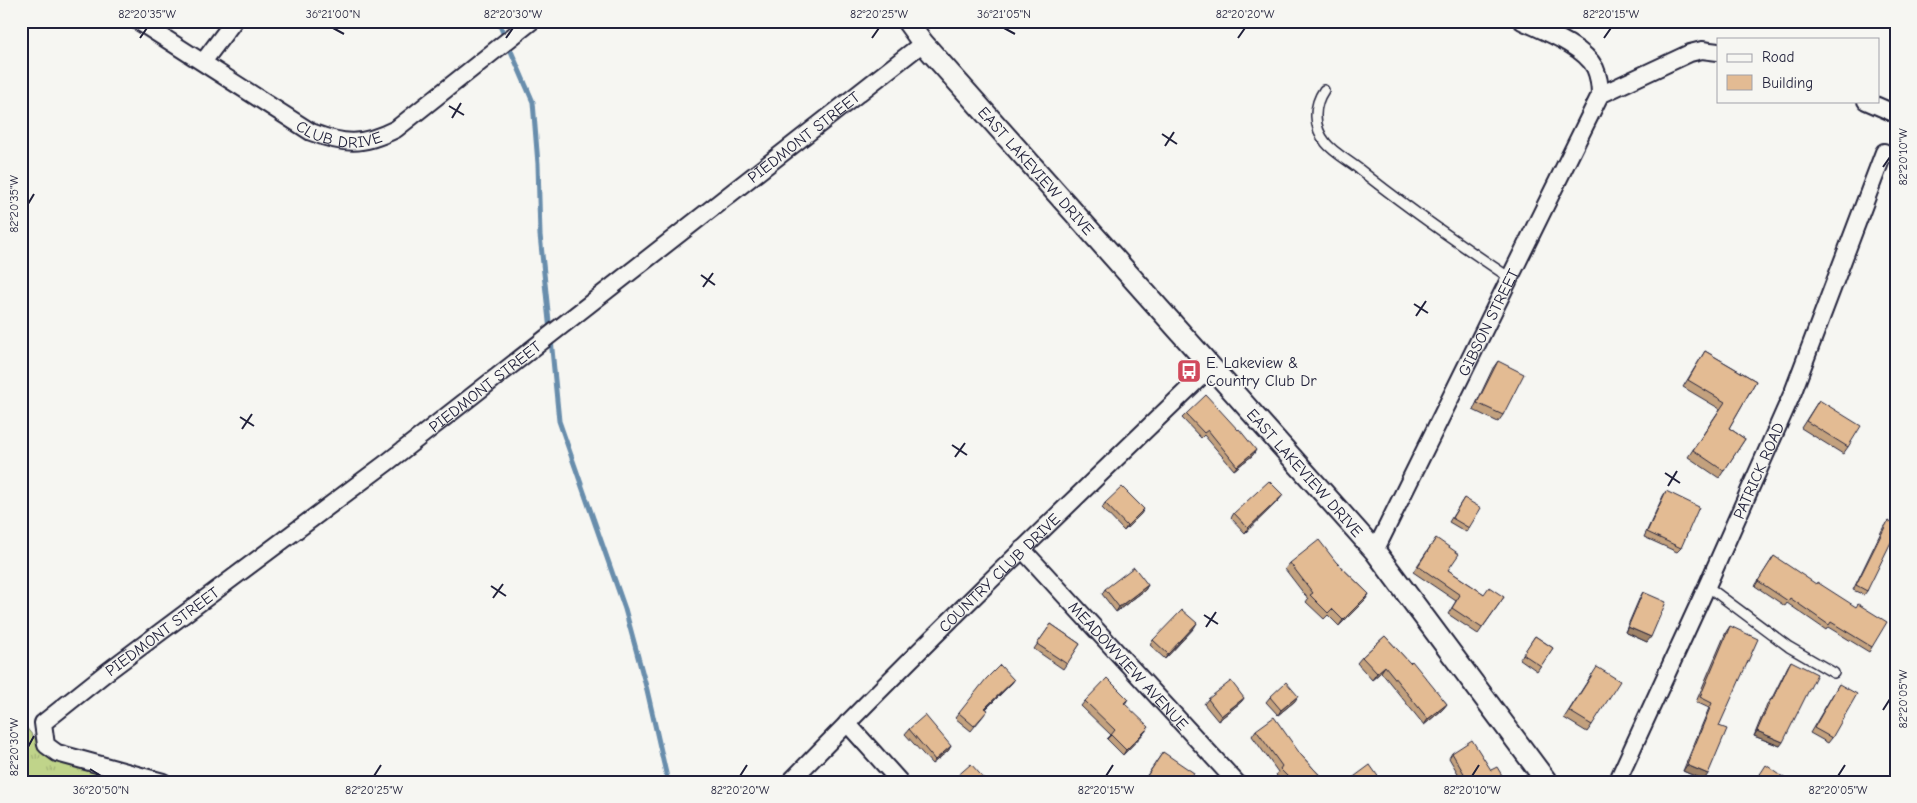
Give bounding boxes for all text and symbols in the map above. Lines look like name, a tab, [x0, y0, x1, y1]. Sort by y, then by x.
text: 82°20'35"W	[118, 7, 176, 21]
text: 36°21'00"N	[306, 7, 360, 21]
text: 82°20'30"W	[484, 7, 543, 21]
text: 82°20'25"W	[850, 7, 909, 21]
text: 36°21'05"N	[977, 7, 1031, 21]
text: 82°20'20"W	[1216, 7, 1275, 21]
text: 82°20'15"W	[1583, 7, 1640, 21]
legend	[1717, 38, 1880, 102]
text: Road	[1762, 48, 1794, 66]
text: Building	[1762, 74, 1813, 92]
street label: PIEDMONT STREET	[744, 88, 864, 187]
street label: EAST LAKEVIEW DRIVE	[974, 104, 1098, 239]
street label: CLUB DRIVE	[293, 117, 385, 152]
text: 82°20'10"W	[1896, 128, 1910, 186]
text: 82°20'35"W	[7, 175, 21, 233]
street label: GIBSON STREET	[1455, 266, 1523, 379]
street label: PIEDMONT STREET	[426, 337, 545, 436]
place label: E. Lakeview & Country Club Dr	[1206, 354, 1317, 390]
bus stop icon: E. Lakeview & Country Club Dr	[1176, 358, 1202, 384]
street label: EAST LAKEVIEW DRIVE	[1243, 405, 1366, 541]
street label: PATRICK ROAD	[1730, 420, 1788, 522]
street label: COUNTRY CLUB DRIVE	[935, 510, 1064, 636]
street label: PIEDMONT STREET	[102, 583, 223, 680]
street label: MEADOWVIEW AVENUE	[1065, 598, 1192, 734]
text: 82°20'05"W	[1896, 669, 1910, 728]
text: 82°20'30"W	[7, 717, 21, 776]
text: 36°20'50"N	[73, 783, 129, 797]
text: 82°20'25"W	[345, 783, 404, 797]
text: 82°20'20"W	[711, 783, 770, 797]
text: 82°20'15"W	[1078, 783, 1135, 797]
text: 82°20'10"W	[1443, 783, 1501, 797]
text: 82°20'05"W	[1809, 783, 1868, 797]

